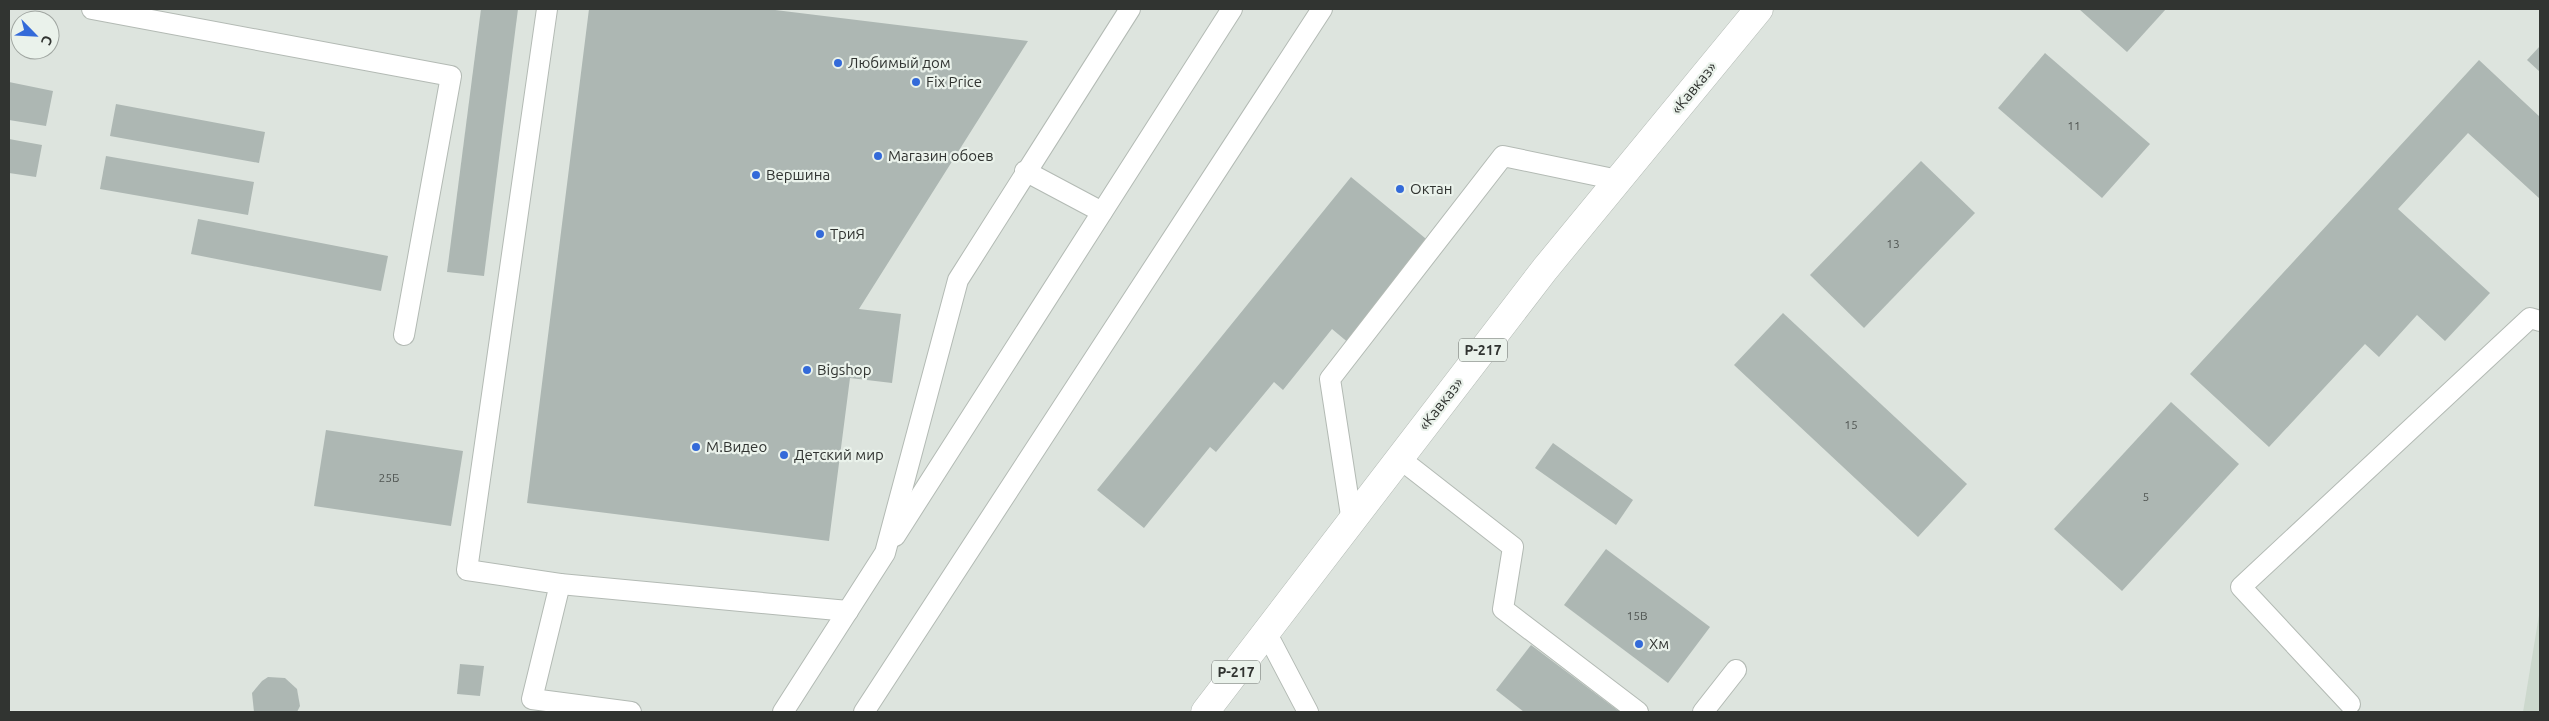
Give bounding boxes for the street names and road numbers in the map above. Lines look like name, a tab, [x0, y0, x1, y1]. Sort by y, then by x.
street label: «Кавказ»	[1668, 58, 1720, 117]
road number: Р-217	[1459, 338, 1507, 362]
street label: «Кавказ»	[1415, 374, 1466, 433]
road number: Р-217	[1212, 660, 1260, 684]

